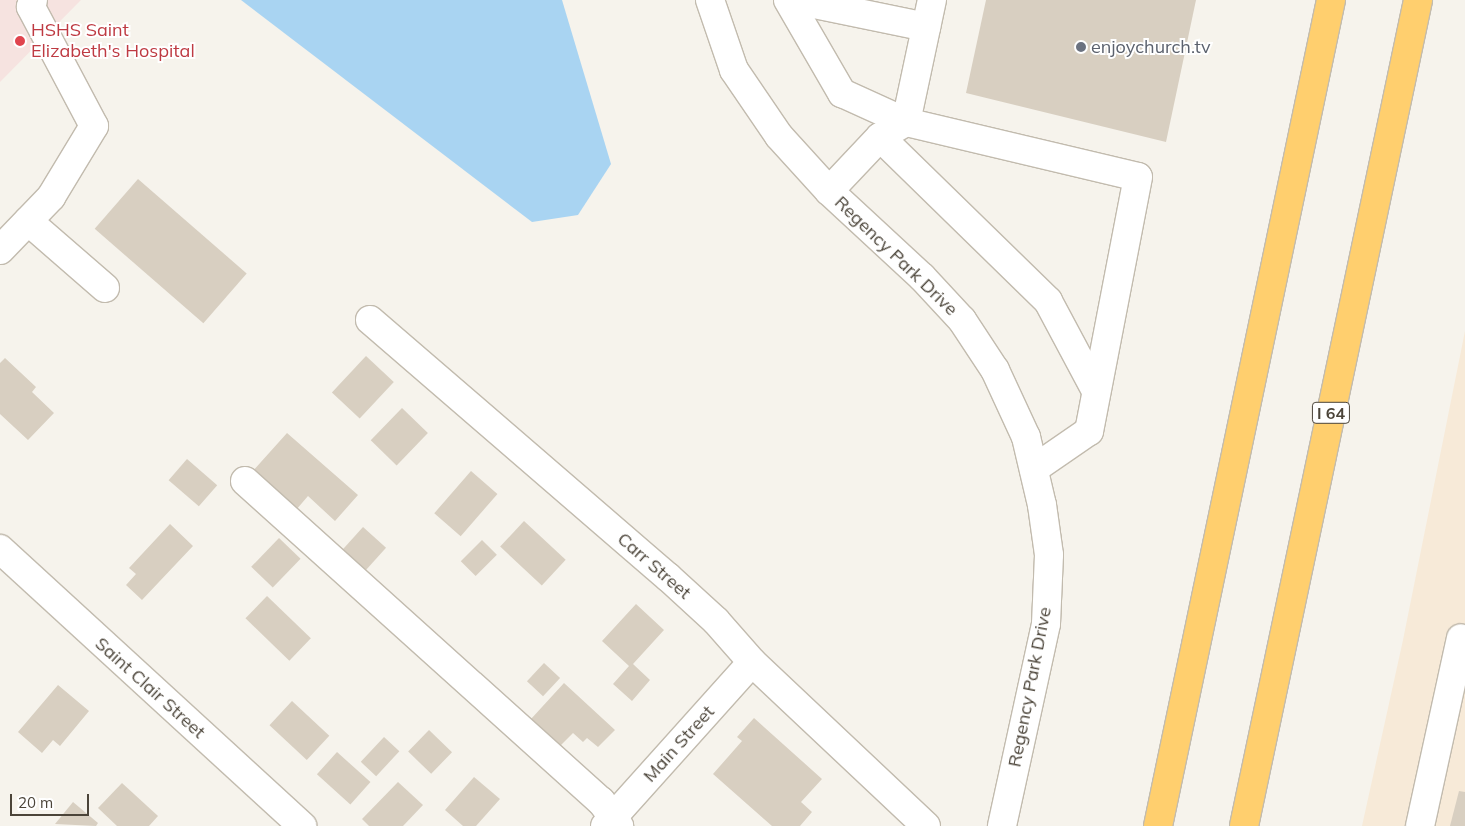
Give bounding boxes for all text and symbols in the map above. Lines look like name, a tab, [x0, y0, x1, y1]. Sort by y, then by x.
place label: HSHS Saint Elizabeth's Hospital	[31, 20, 195, 62]
marker: HSHS Saint Elizabeth's Hospital	[13, 34, 27, 48]
place label: enjoychurch.tv	[1091, 36, 1210, 58]
marker: enjoychurch.tv	[1075, 41, 1087, 53]
street label: Regency Park Drive	[830, 192, 962, 320]
road number: I 64	[1311, 399, 1351, 426]
street label: Carr Street	[613, 528, 695, 604]
street label: Regency Park Drive	[1004, 605, 1056, 769]
street label: Saint Clair Street	[91, 633, 209, 743]
street label: Main Street	[639, 701, 719, 787]
scale bar	[12, 784, 91, 816]
text: 20 m	[18, 793, 53, 812]

